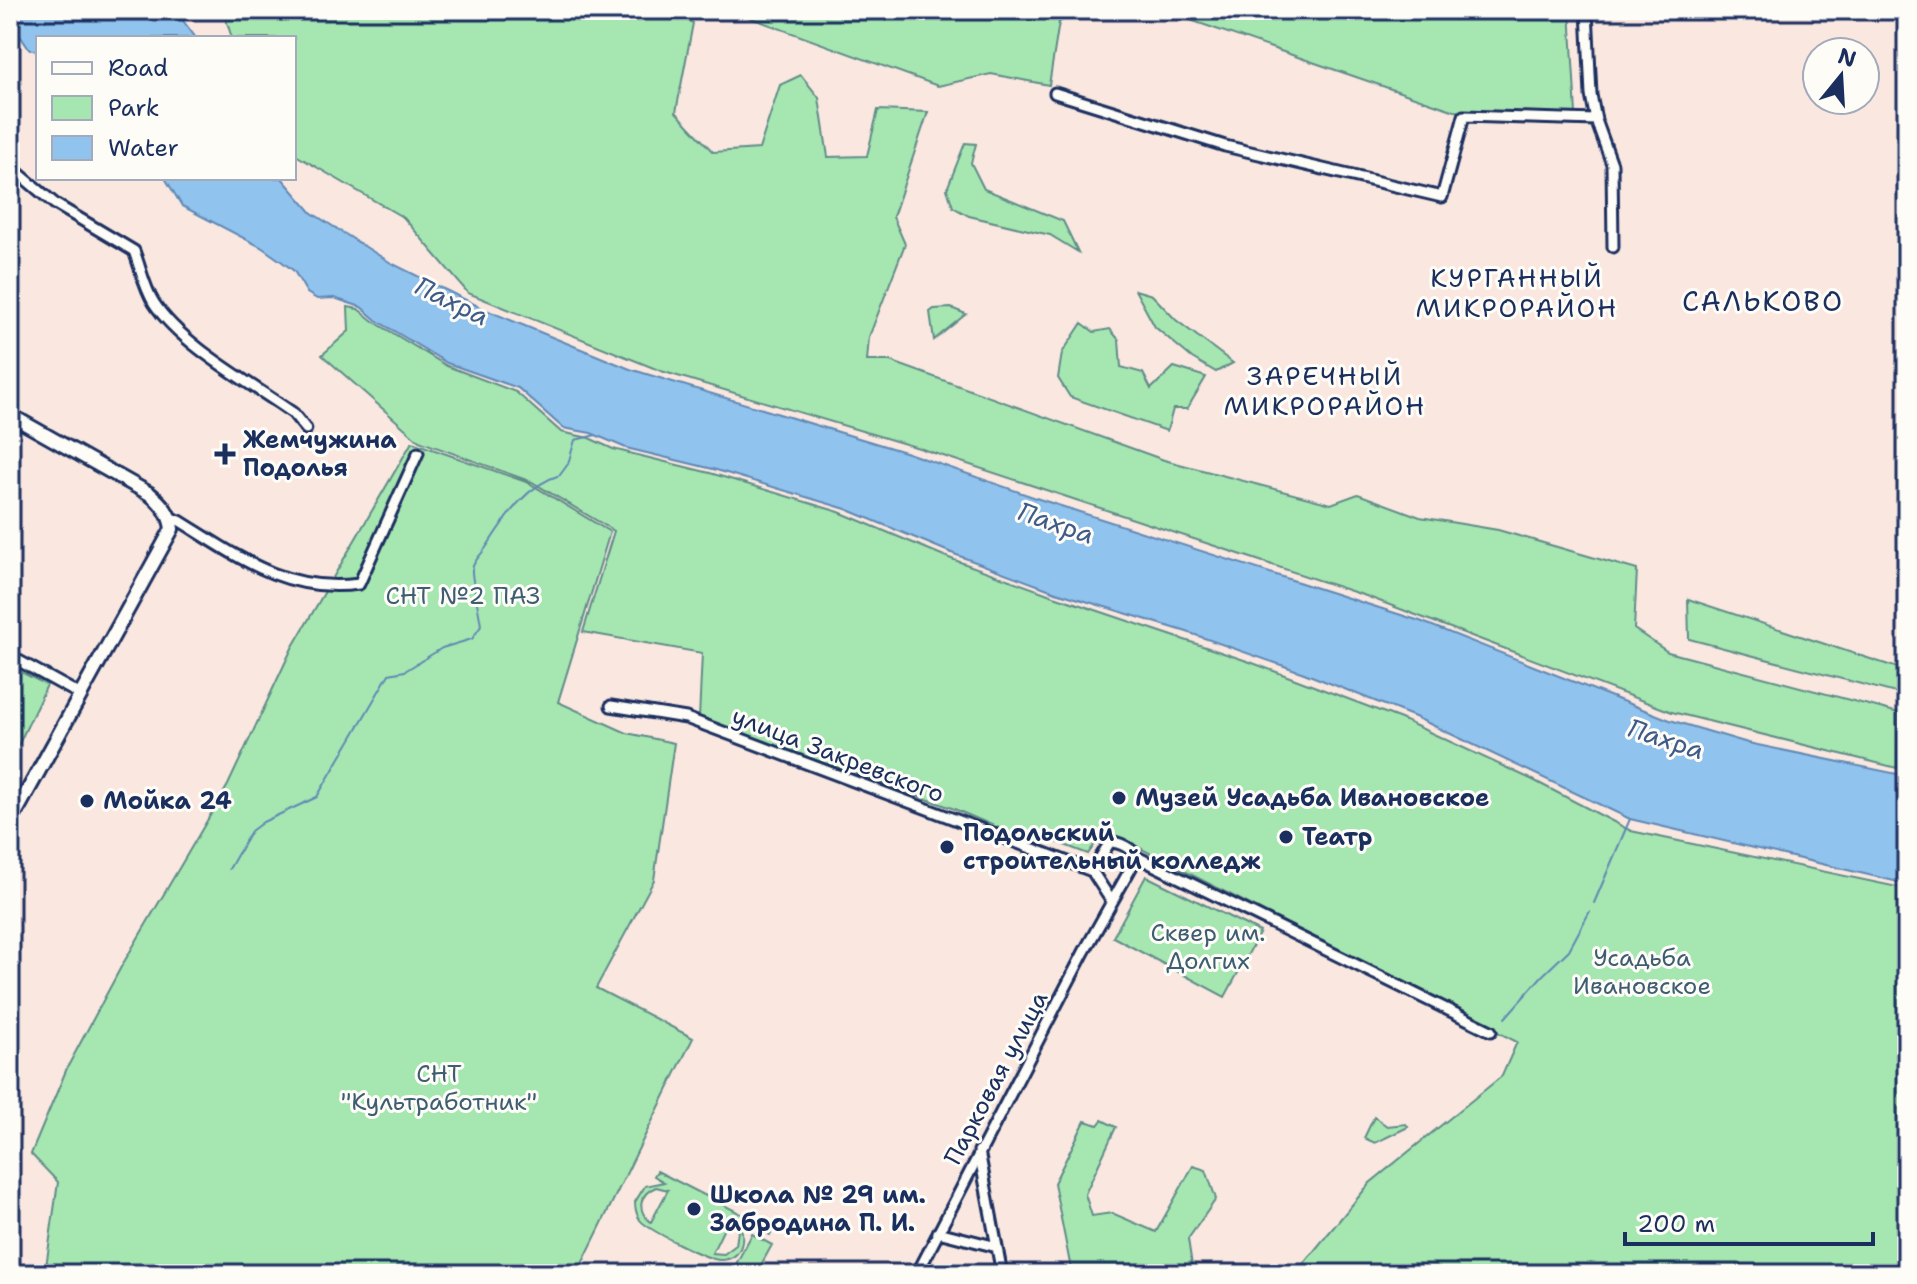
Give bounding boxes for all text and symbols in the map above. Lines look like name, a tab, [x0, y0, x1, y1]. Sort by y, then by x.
legend	[36, 36, 296, 180]
north arrow	[1801, 36, 1881, 116]
text: N	[1834, 41, 1860, 74]
text: Road	[108, 52, 168, 84]
text: Park	[108, 92, 160, 124]
text: Water	[108, 132, 179, 164]
district label: КУРГАННЫЙ МИКРОРАЙОН	[1416, 260, 1618, 325]
water label: Пахра	[409, 268, 495, 333]
district label: САЛЬКОВО	[1682, 282, 1844, 320]
district label: ЗАРЕЧНЫЙ МИКРОРАЙОН	[1224, 358, 1426, 423]
place label: Жемчужина Подолья	[243, 424, 397, 484]
marker: Жемчужина Подолья	[214, 443, 236, 465]
water label: Пахра	[1013, 493, 1099, 552]
park label: СНТ №2 ПАЗ	[386, 580, 540, 612]
street label: улица Закревского	[727, 700, 949, 810]
water label: Пахра	[1623, 710, 1709, 767]
place label: Музей Усадьба Ивановское	[1135, 782, 1489, 814]
place label: Мойка 24	[103, 785, 232, 817]
marker: Музей Усадьба Ивановское	[1110, 789, 1128, 807]
marker: Мойка 24	[78, 792, 96, 810]
place label: Подольский строительный колледж	[963, 817, 1261, 877]
place label: Театр	[1302, 821, 1372, 853]
marker: Театр	[1277, 828, 1295, 846]
marker: Подольский строительный колледж	[938, 838, 956, 856]
park label: Сквер им. Долгих	[1150, 917, 1266, 977]
park label: Усадьба Ивановское	[1573, 942, 1711, 1002]
street label: Парковая улица	[937, 986, 1055, 1170]
park label: СНТ "Культработник"	[341, 1058, 537, 1118]
place label: Школа № 29 им. Забродина П. И.	[710, 1179, 926, 1239]
scale bar	[1625, 1196, 1873, 1246]
marker: Школа № 29 им. Забродина П. И.	[685, 1200, 703, 1218]
text: 200 m	[1637, 1208, 1715, 1240]

